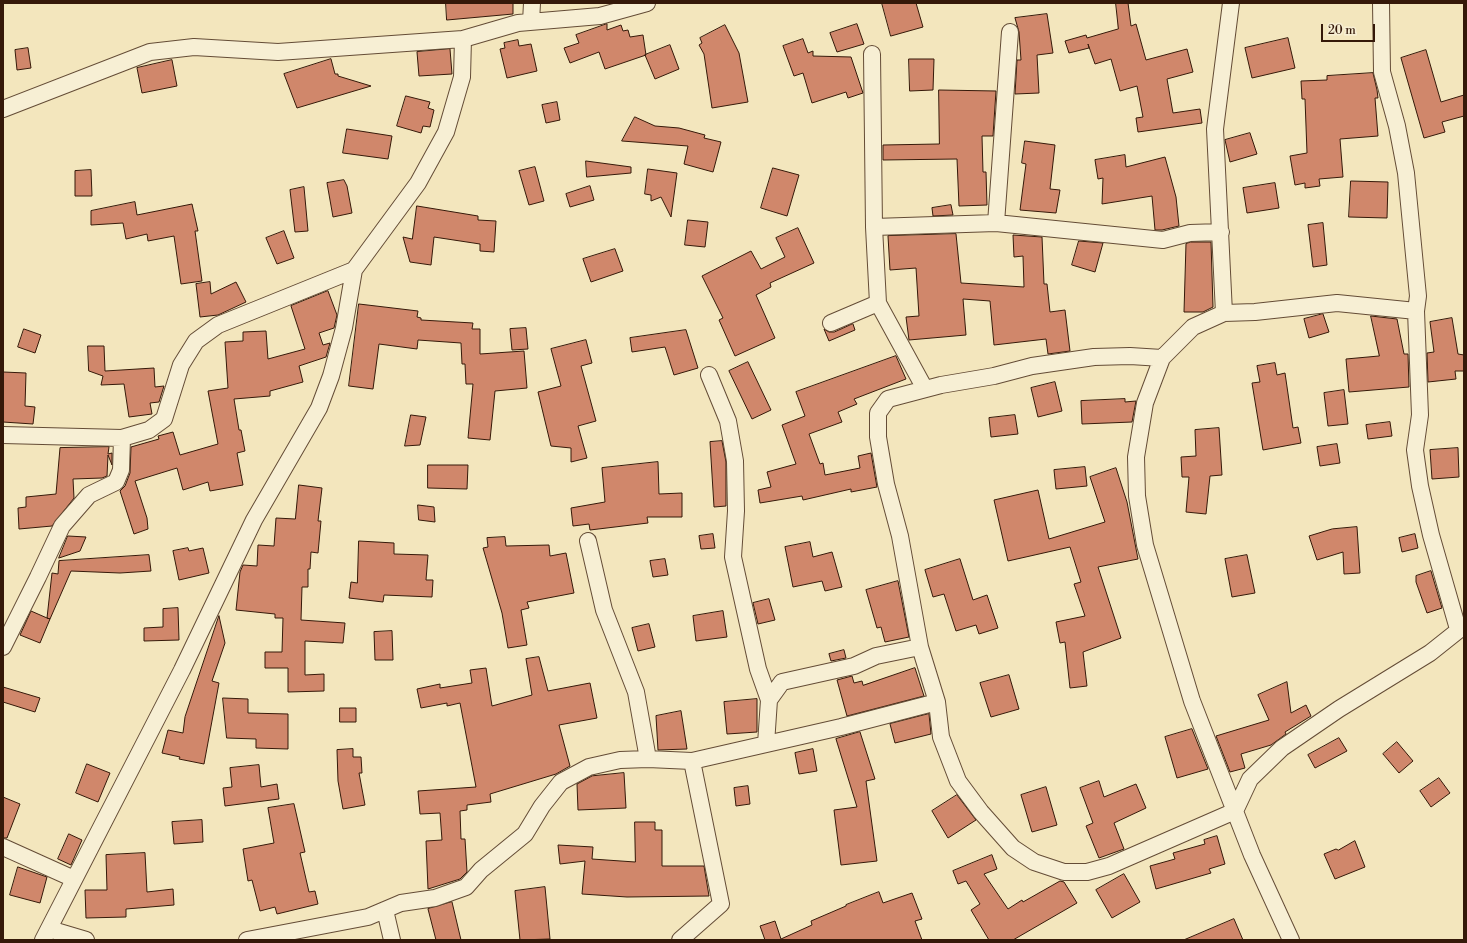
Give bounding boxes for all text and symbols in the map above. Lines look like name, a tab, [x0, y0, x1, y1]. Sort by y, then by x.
scale bar	[1323, 16, 1377, 42]
text: 20 m	[1328, 23, 1356, 38]

